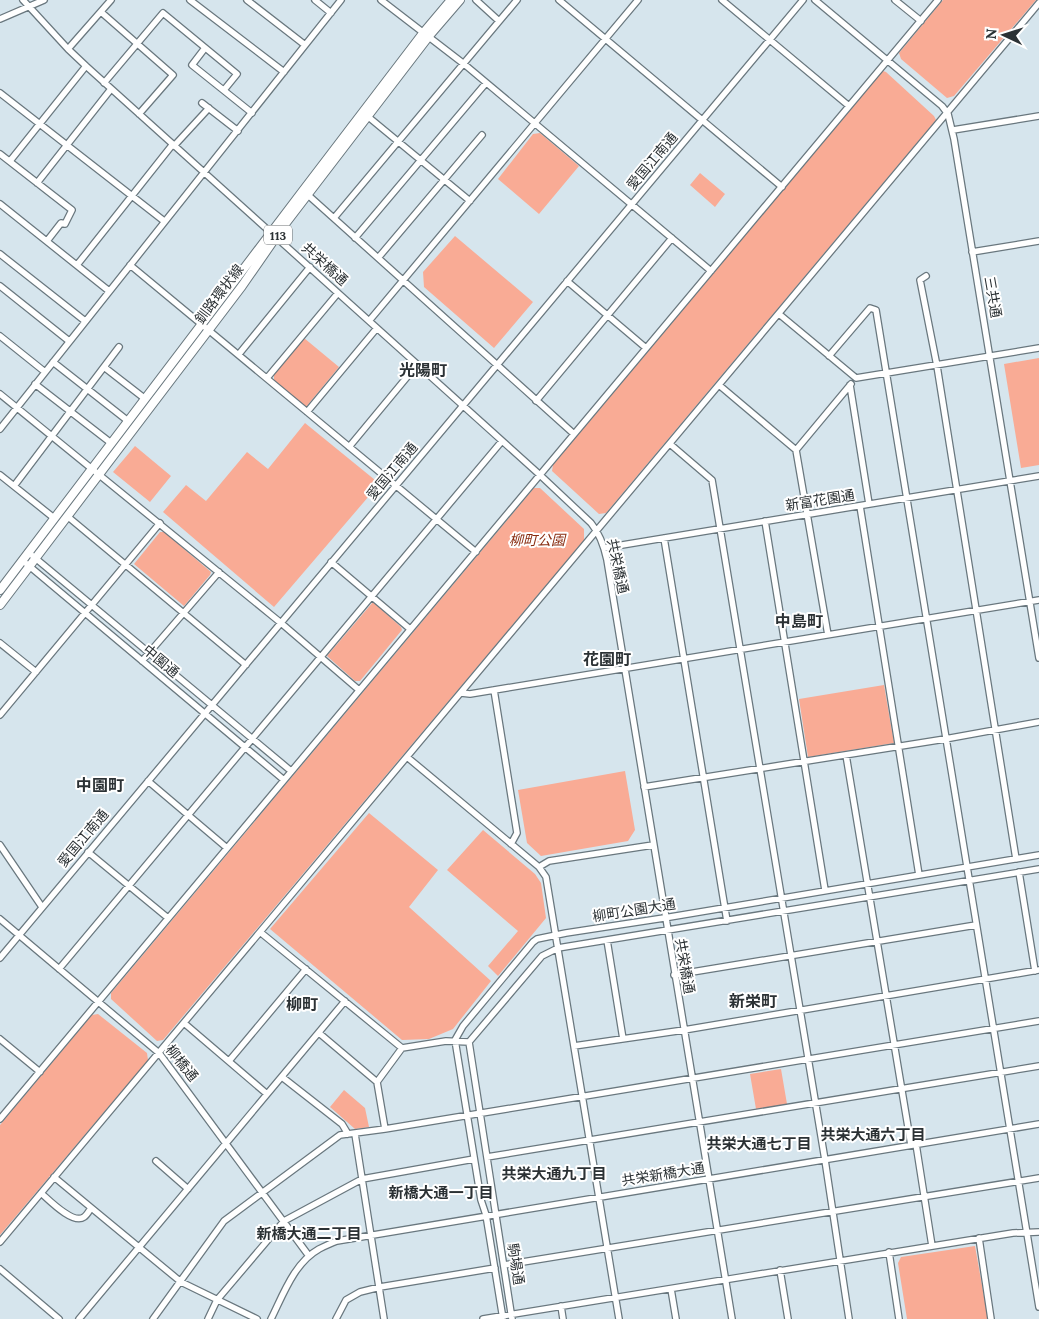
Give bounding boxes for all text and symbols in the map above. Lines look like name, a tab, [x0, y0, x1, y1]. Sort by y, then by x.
north arrow	[979, 10, 1029, 60]
text: N	[982, 28, 1000, 40]
street label: 愛国江南通	[623, 128, 681, 194]
road number: 113	[264, 226, 292, 244]
street label: 共栄橋通	[298, 239, 352, 289]
street label: 釧路環状線	[191, 261, 247, 327]
street label: 三共通	[980, 275, 1006, 319]
district label: 光陽町	[399, 360, 447, 380]
street label: 愛国江南通	[363, 438, 421, 504]
street label: 新富花園通	[784, 486, 856, 514]
park label: 柳町公園	[509, 531, 567, 549]
street label: 共栄橋通	[603, 537, 633, 595]
district label: 中島町	[775, 611, 823, 631]
street label: 中園通	[139, 641, 183, 681]
district label: 花園町	[583, 649, 631, 669]
district label: 中園町	[76, 775, 124, 795]
street label: 愛国江南通	[54, 805, 112, 871]
street label: 柳町公園大通	[591, 895, 677, 925]
street label: 共栄橋通	[671, 937, 699, 995]
district label: 新栄町	[729, 991, 777, 1011]
district label: 柳町	[286, 994, 318, 1014]
street label: 柳橋通	[162, 1041, 202, 1085]
district label: 共栄大通六丁目	[820, 1125, 926, 1144]
district label: 共栄大通七丁目	[706, 1134, 812, 1153]
street label: 共栄新橋大通	[620, 1159, 706, 1189]
district label: 共栄大通九丁目	[501, 1164, 607, 1183]
district label: 新橋大通一丁目	[388, 1183, 494, 1202]
district label: 新橋大通二丁目	[256, 1224, 362, 1243]
street label: 駒場通	[504, 1242, 528, 1286]

